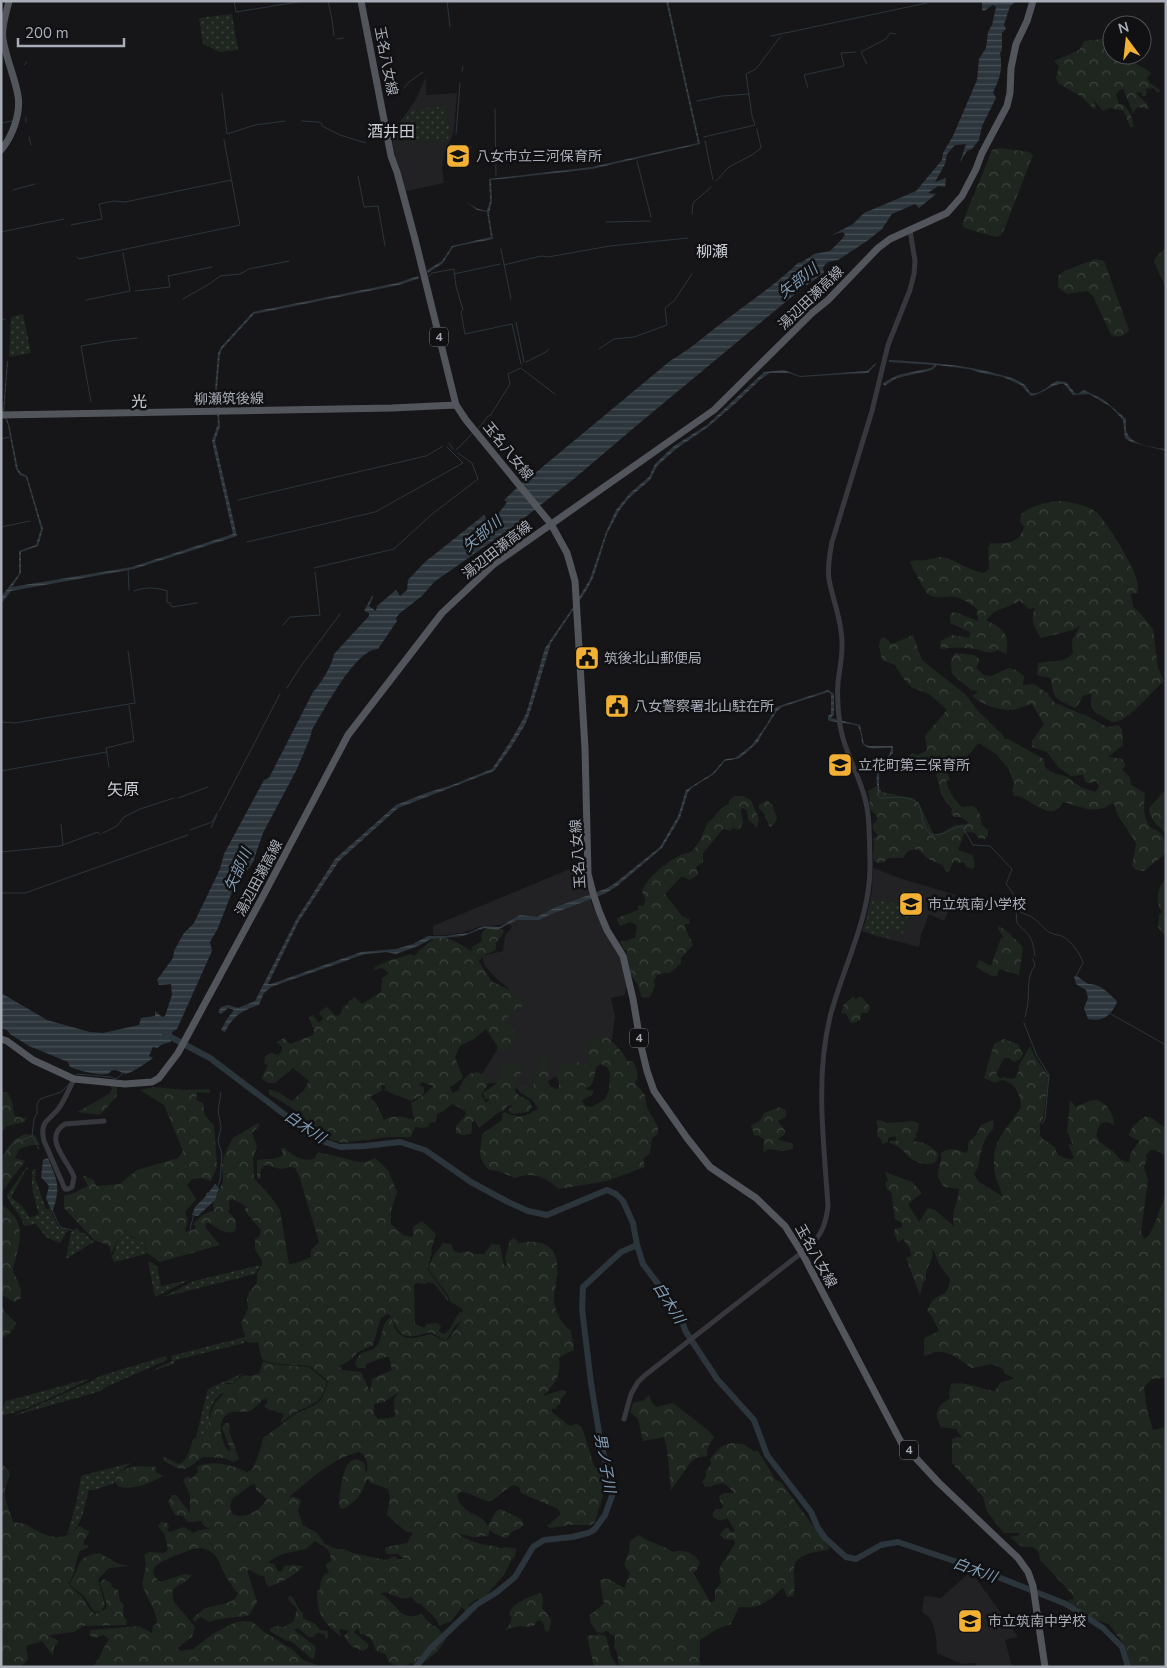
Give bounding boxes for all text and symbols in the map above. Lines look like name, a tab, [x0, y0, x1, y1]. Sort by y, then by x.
scale bar	[18, 15, 124, 47]
north arrow	[1102, 15, 1152, 65]
text: N	[1116, 17, 1131, 38]
text: 200 m	[25, 23, 69, 43]
street label: 玉名八女線	[370, 25, 402, 97]
district label: 酒井田	[367, 121, 415, 143]
school or university icon: 八女市立三河保育所	[445, 143, 471, 169]
place label: 八女市立三河保育所	[476, 147, 602, 166]
district label: 柳瀬	[696, 241, 728, 263]
water label: 矢部川	[774, 258, 823, 303]
street label: 湯辺田瀬高線	[774, 262, 848, 334]
road number: 4	[430, 328, 448, 347]
street label: 柳瀬筑後線	[194, 389, 264, 409]
district label: 光	[131, 391, 147, 413]
street label: 玉名八女線	[479, 418, 537, 484]
water label: 矢部川	[458, 511, 507, 556]
street label: 湯辺田瀬高線	[458, 517, 536, 583]
public building icon: 筑後北山郵便局	[574, 645, 600, 671]
place label: 筑後北山郵便局	[604, 649, 702, 668]
public building icon: 八女警察署北山駐在所	[604, 693, 630, 719]
place label: 八女警察署北山駐在所	[634, 697, 774, 716]
school or university icon: 立花町第三保育所	[827, 752, 853, 778]
place label: 立花町第三保育所	[858, 756, 970, 775]
district label: 矢原	[107, 779, 139, 801]
street label: 玉名八女線	[566, 818, 590, 890]
street label: 湯辺田瀬高線	[231, 836, 287, 920]
water label: 矢部川	[220, 844, 257, 895]
school or university icon: 市立筑南小学校	[898, 891, 924, 917]
place label: 市立筑南小学校	[928, 895, 1026, 914]
road number: 4	[630, 1028, 648, 1048]
water label: 白木川	[281, 1106, 331, 1149]
street label: 玉名八女線	[791, 1221, 841, 1291]
water label: 白木川	[649, 1279, 690, 1329]
water label: 男ノ子川	[590, 1432, 620, 1496]
road number: 4	[900, 1440, 918, 1460]
water label: 白木川	[950, 1553, 1001, 1588]
school or university icon: 市立筑南中学校	[957, 1608, 983, 1634]
place label: 市立筑南中学校	[988, 1612, 1086, 1631]

